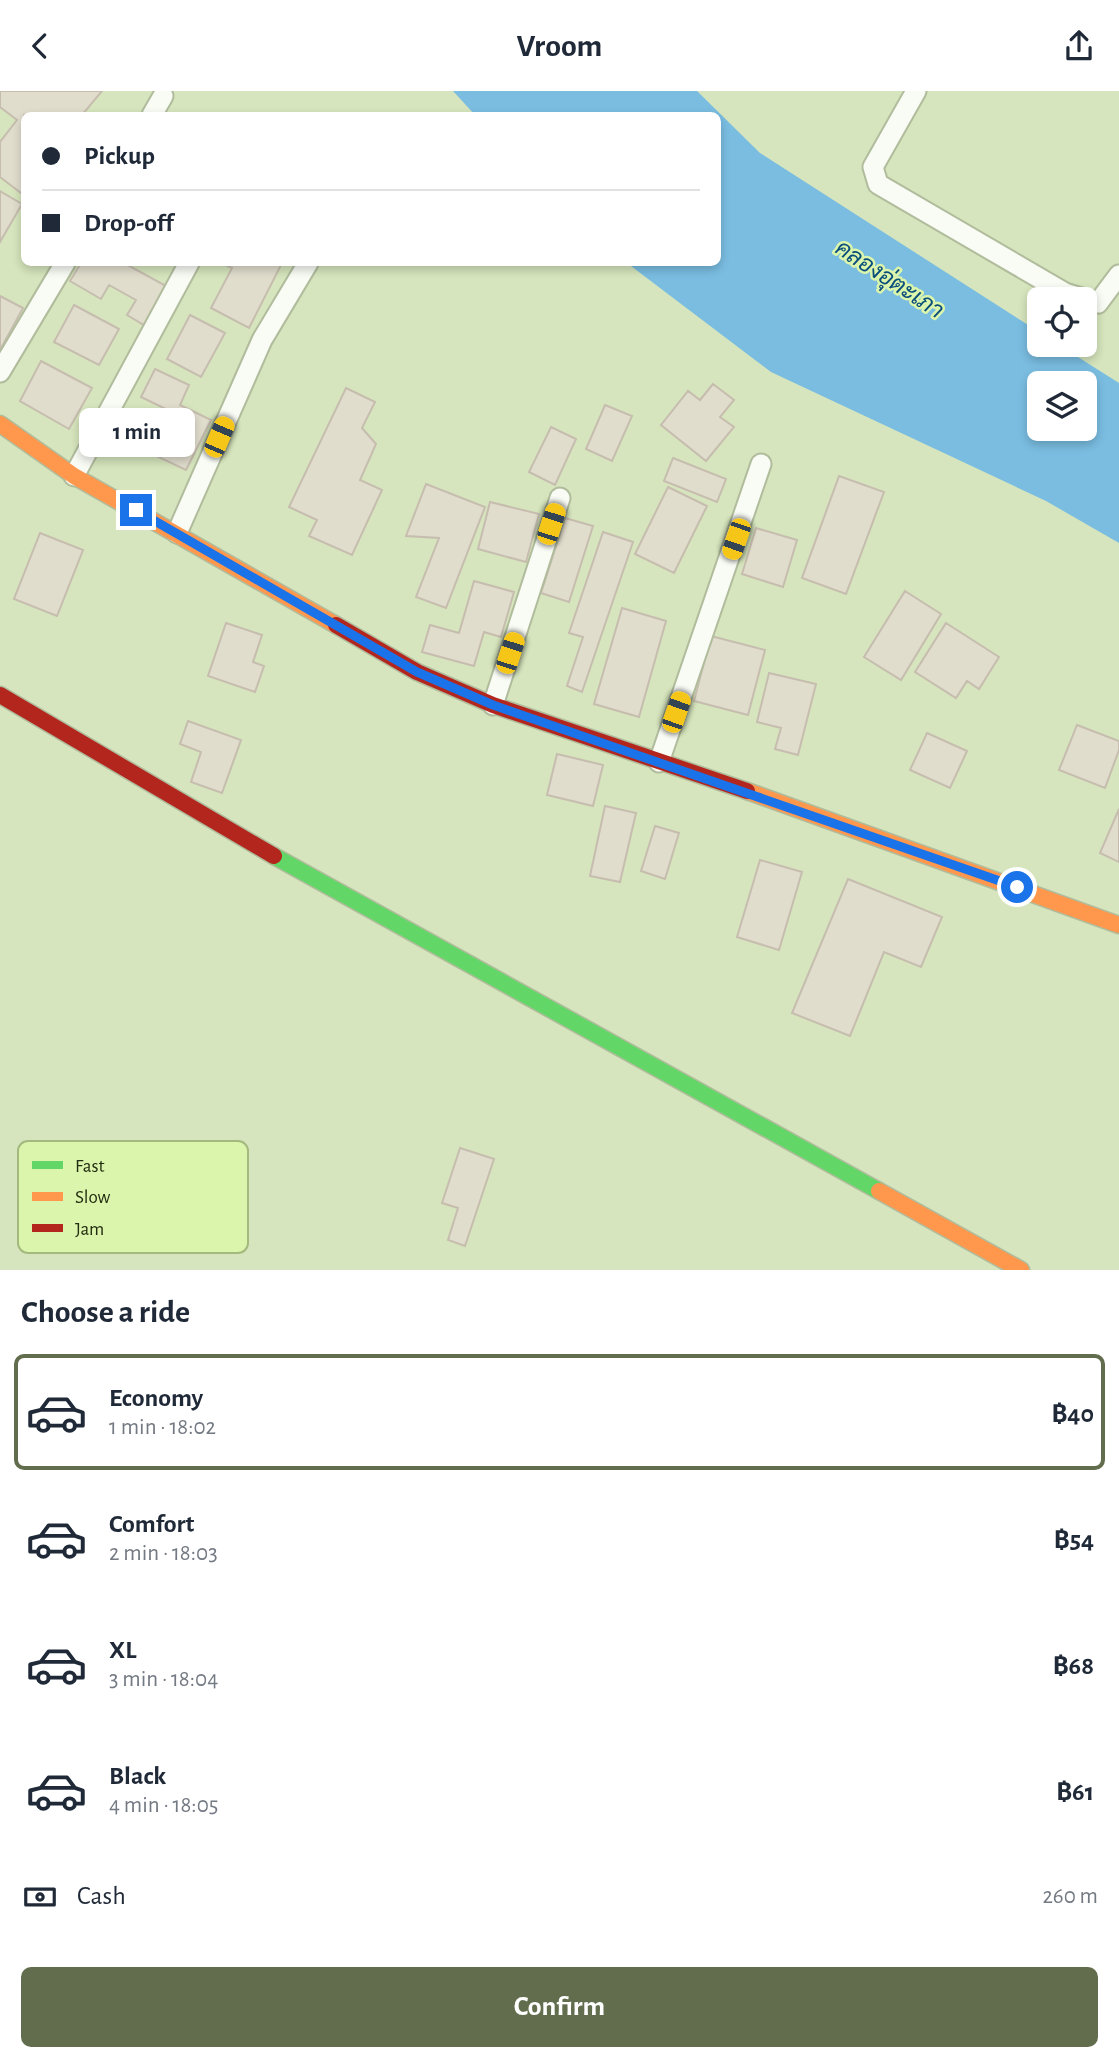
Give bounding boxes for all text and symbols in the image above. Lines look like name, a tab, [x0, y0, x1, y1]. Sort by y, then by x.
icon: back	[21, 27, 59, 65]
icon: share	[1060, 27, 1098, 65]
text: Vroom	[517, 30, 602, 62]
text: Pickup	[84, 143, 155, 169]
text: Drop-off	[84, 210, 173, 236]
water label: คลองอุ่ตะเภา	[829, 233, 949, 326]
map controls	[1027, 287, 1097, 441]
button: locate	[1027, 287, 1097, 357]
button: layers	[1027, 371, 1097, 441]
callout: 1 min	[78, 409, 194, 457]
car	[202, 414, 237, 460]
text: 1 min	[113, 421, 161, 444]
route end	[120, 494, 152, 526]
car	[535, 501, 568, 547]
car	[720, 516, 753, 562]
car	[494, 630, 527, 676]
car	[660, 689, 693, 735]
route start	[1001, 871, 1033, 903]
legend	[18, 1141, 248, 1253]
text: Fast	[75, 1157, 105, 1176]
text: Slow	[75, 1188, 111, 1207]
text: Jam	[75, 1220, 104, 1239]
text: Choose a ride	[21, 1296, 190, 1328]
icon: car	[25, 1381, 88, 1444]
text: Economy	[109, 1385, 203, 1411]
text: ฿40	[1052, 1401, 1094, 1427]
text: 1 min · 18:02	[109, 1416, 216, 1439]
icon: car	[25, 1507, 88, 1570]
text: Comfort	[109, 1511, 194, 1537]
text: ฿54	[1054, 1527, 1094, 1553]
text: 2 min · 18:03	[109, 1542, 218, 1565]
icon: car	[25, 1633, 88, 1696]
text: XL	[109, 1637, 136, 1663]
text: ฿68	[1053, 1653, 1094, 1679]
text: 3 min · 18:04	[109, 1668, 218, 1691]
icon: car	[25, 1759, 88, 1822]
text: Black	[109, 1763, 166, 1789]
text: ฿61	[1056, 1779, 1094, 1805]
text: 4 min · 18:05	[109, 1794, 218, 1817]
icon: cash	[21, 1878, 59, 1916]
text: Cash	[77, 1883, 126, 1909]
text: 260 m	[1042, 1885, 1098, 1908]
button: Confirm	[21, 1967, 1098, 2047]

